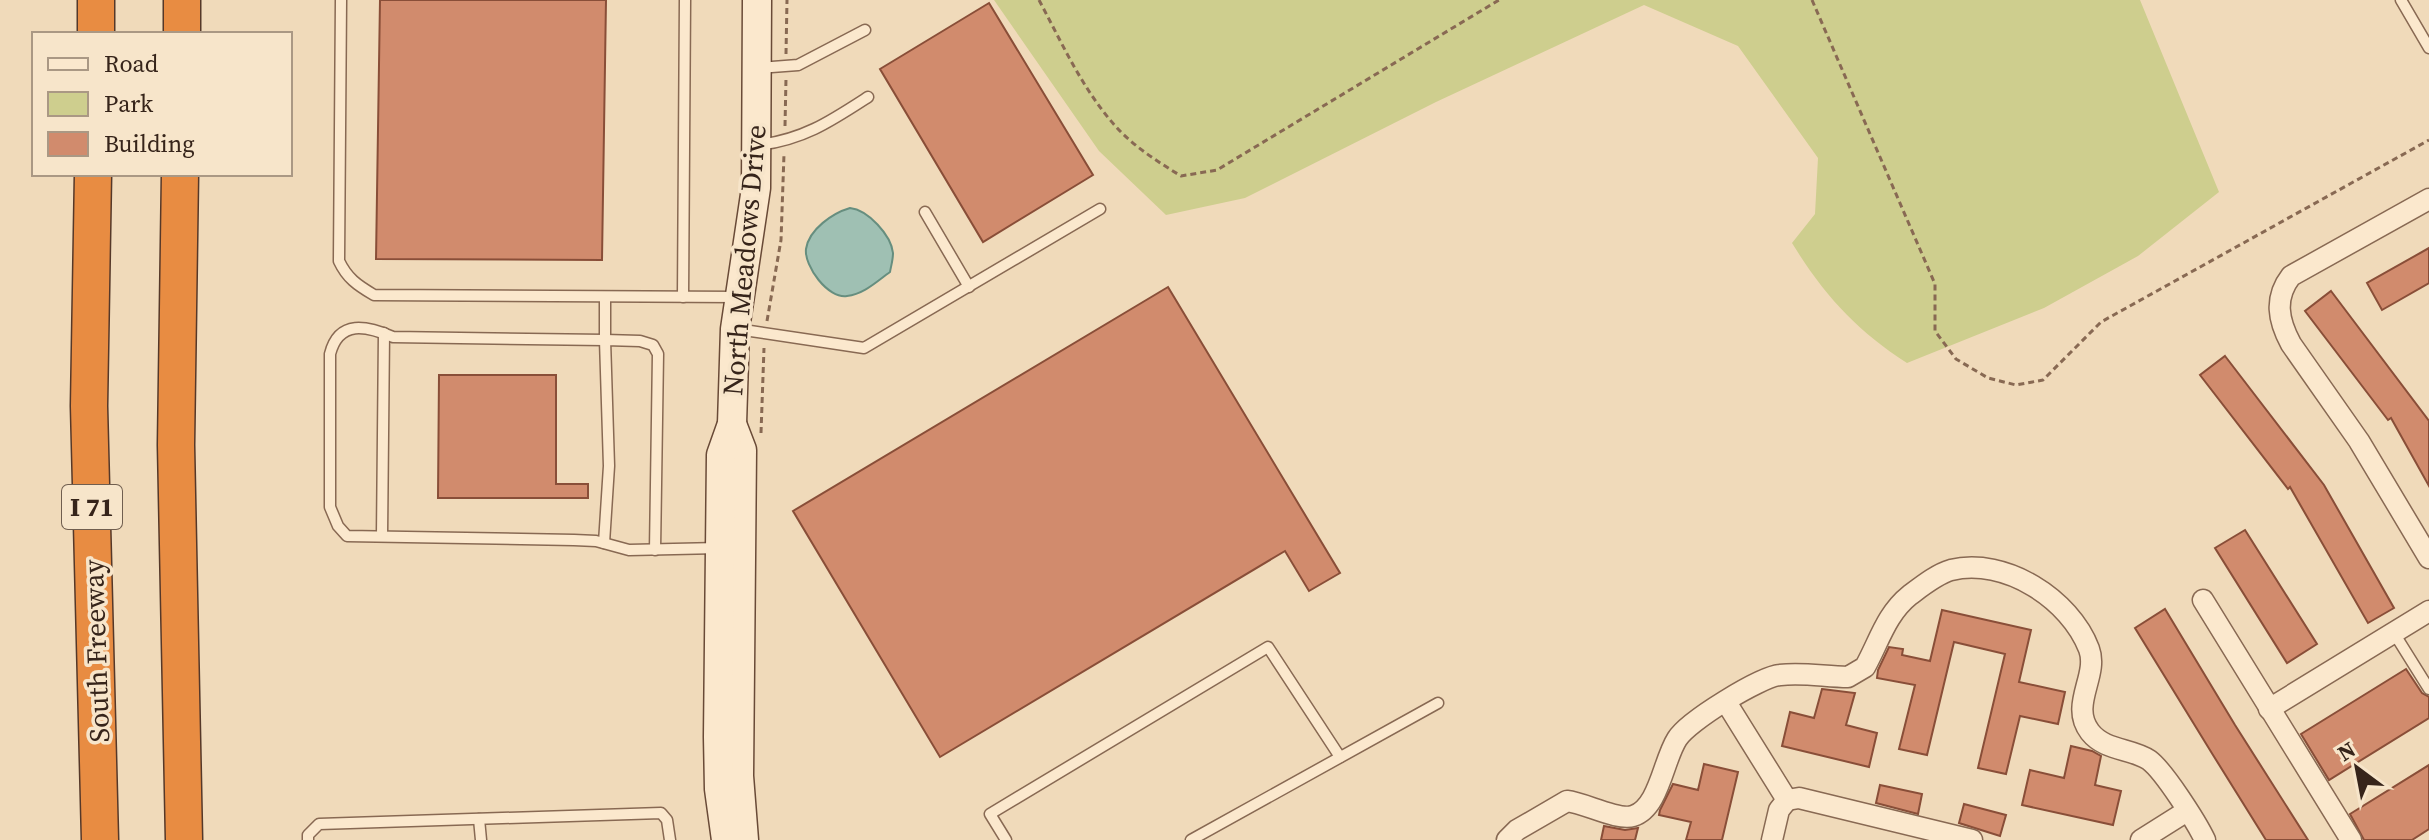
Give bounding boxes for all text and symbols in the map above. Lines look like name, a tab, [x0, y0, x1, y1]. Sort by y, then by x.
legend	[32, 32, 292, 176]
text: Road	[104, 47, 159, 80]
text: Park	[104, 87, 154, 120]
street label: North Meadows Drive	[713, 123, 775, 397]
text: Building	[104, 127, 195, 160]
road number: I 71	[62, 485, 122, 529]
street label: South Freeway	[74, 558, 118, 743]
north arrow	[2317, 728, 2397, 808]
text: N	[2332, 734, 2361, 768]

